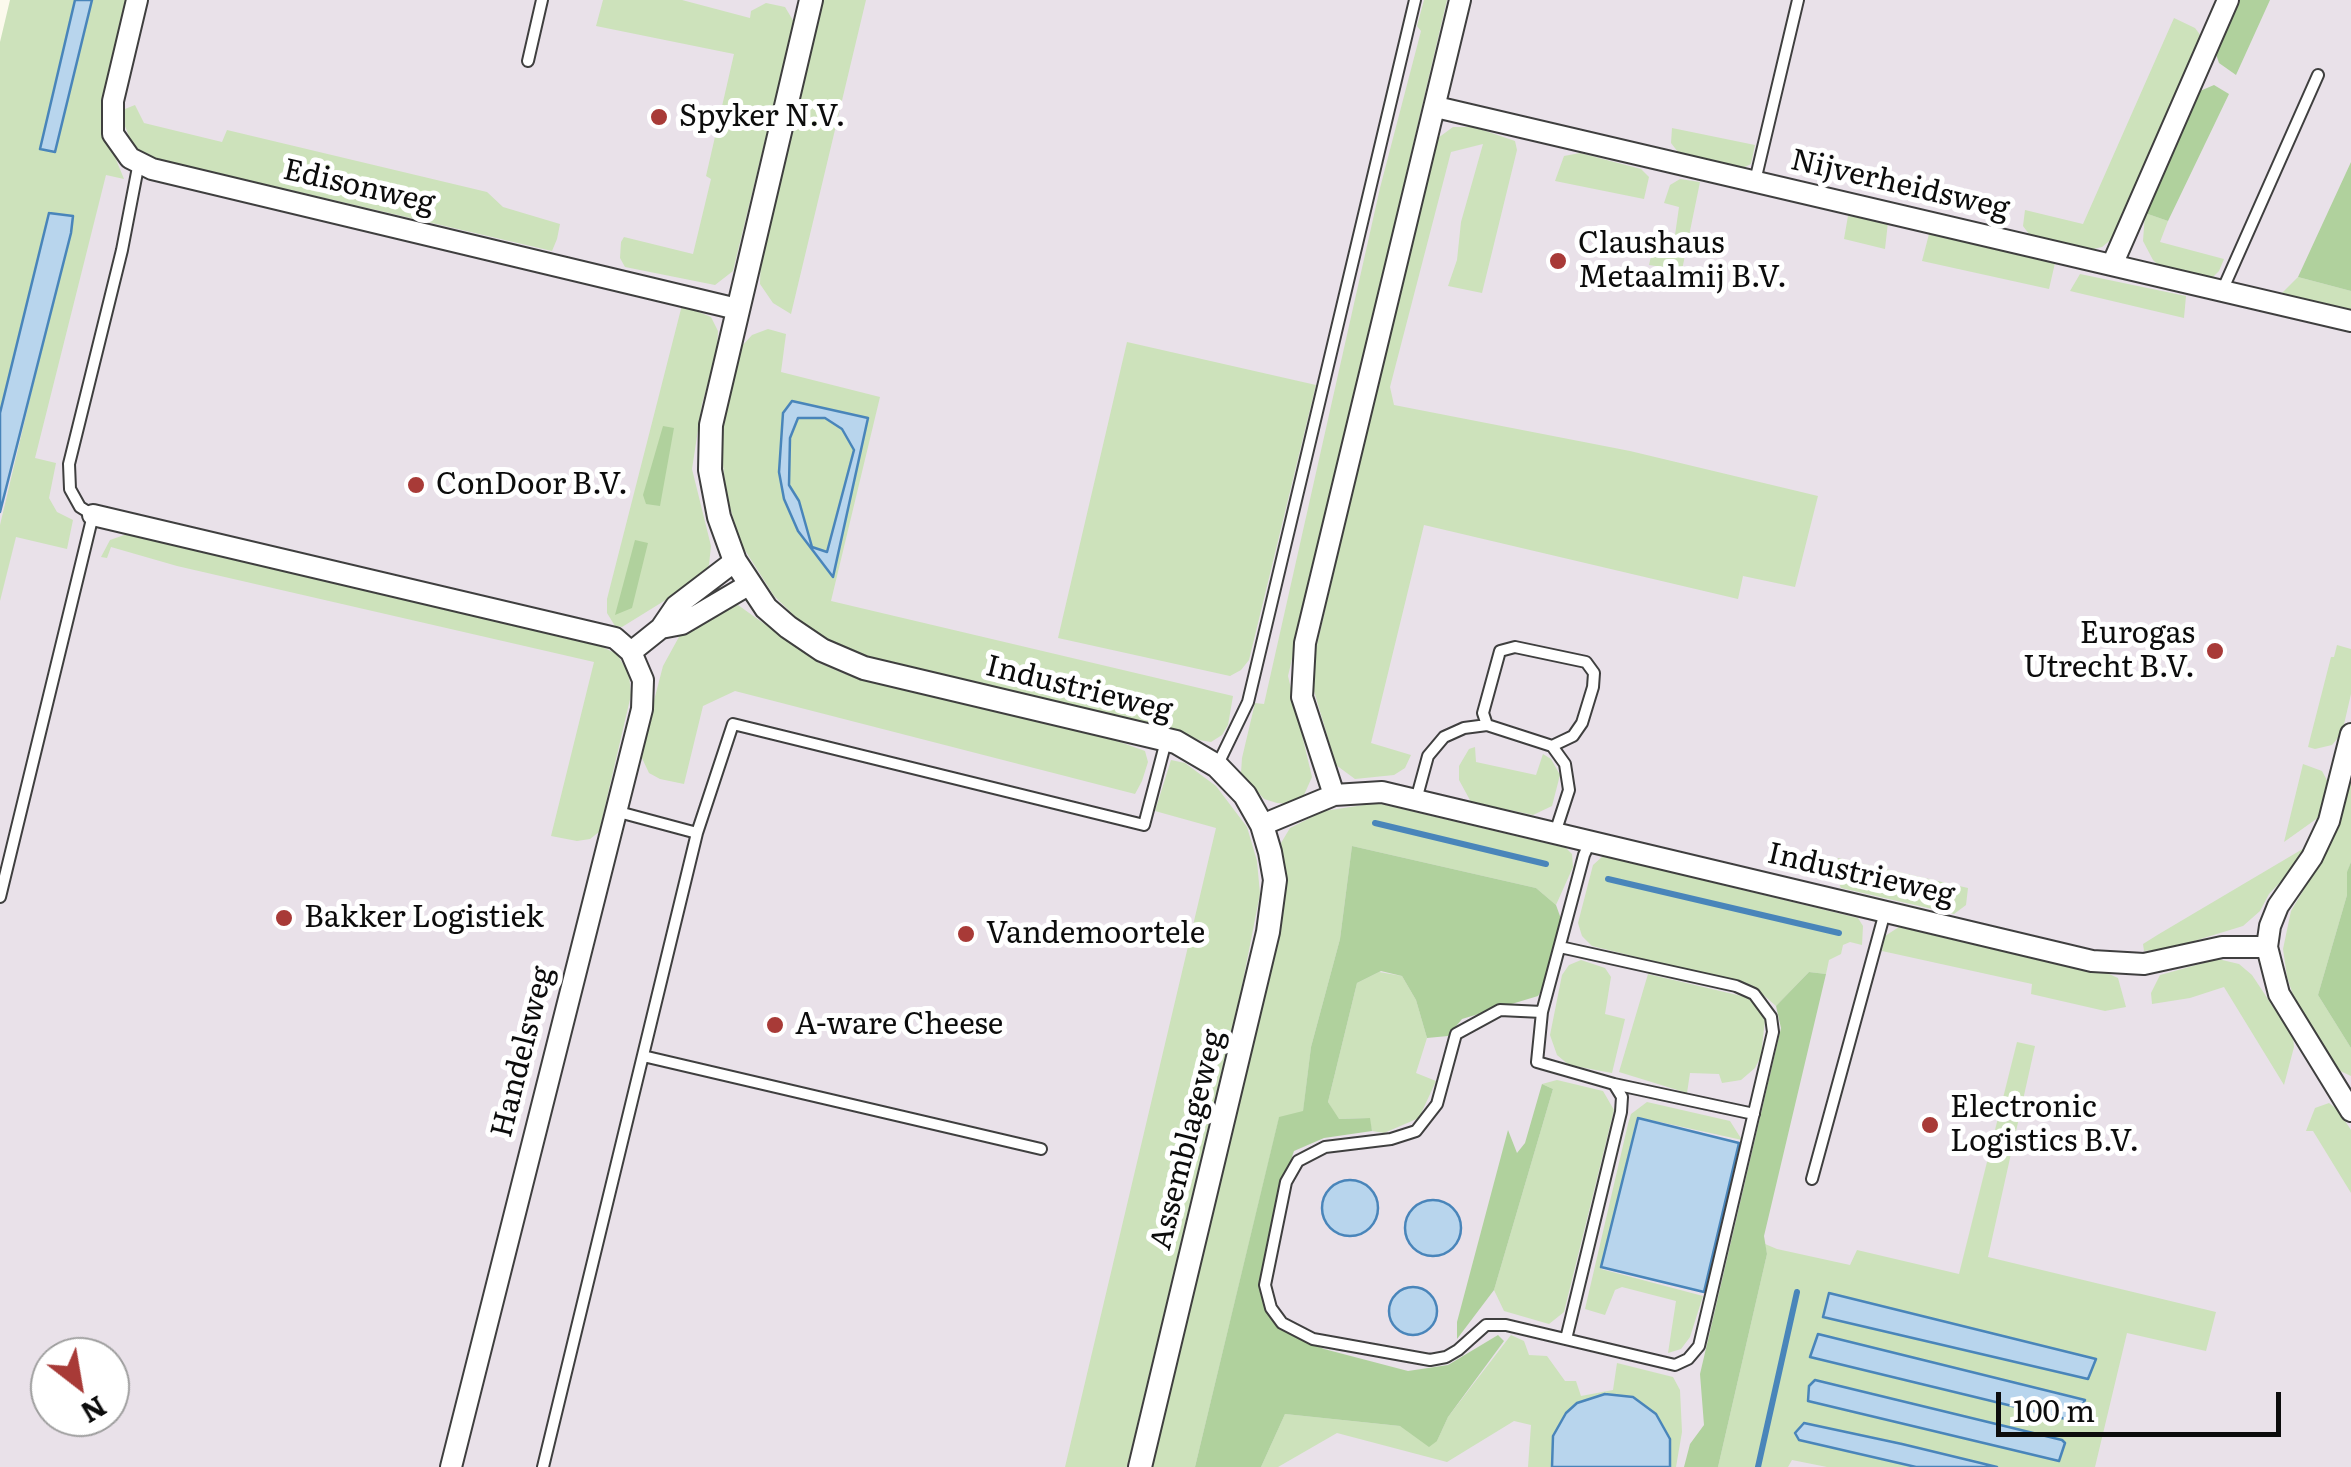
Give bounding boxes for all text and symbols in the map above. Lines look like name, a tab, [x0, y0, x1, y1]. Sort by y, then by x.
place label: Spyker N.V.	[679, 99, 845, 135]
marker: Spyker N.V.	[648, 106, 670, 128]
street label: Nijverheidsweg	[1787, 142, 2013, 228]
street label: Edisonweg	[280, 152, 438, 222]
place label: Claushaus Metaalmij B.V.	[1578, 226, 1787, 296]
marker: Claushaus Metaalmij B.V.	[1547, 250, 1569, 272]
place label: ConDoor B.V.	[436, 467, 628, 503]
marker: ConDoor B.V.	[405, 474, 427, 496]
place label: Eurogas Utrecht B.V.	[2023, 616, 2195, 686]
marker: Eurogas Utrecht B.V.	[2204, 640, 2226, 662]
street label: Industrieweg	[982, 648, 1176, 730]
street label: Industrieweg	[1764, 836, 1958, 914]
place label: Bakker Logistiek	[304, 900, 544, 936]
marker: Bakker Logistiek	[273, 907, 295, 929]
place label: Vandemoortele	[986, 916, 1205, 952]
marker: Vandemoortele	[955, 923, 977, 945]
street label: Handelsweg	[484, 963, 562, 1141]
place label: A-ware Cheese	[795, 1007, 1003, 1043]
marker: A-ware Cheese	[764, 1014, 786, 1036]
street label: Assemblageweg	[1143, 1026, 1233, 1254]
place label: Electronic Logistics B.V.	[1950, 1090, 2139, 1160]
marker: Electronic Logistics B.V.	[1919, 1114, 1941, 1136]
north arrow	[30, 1337, 130, 1437]
scale bar	[2001, 1372, 2286, 1434]
text: N	[74, 1387, 115, 1435]
text: 100 m	[2013, 1387, 2095, 1431]

